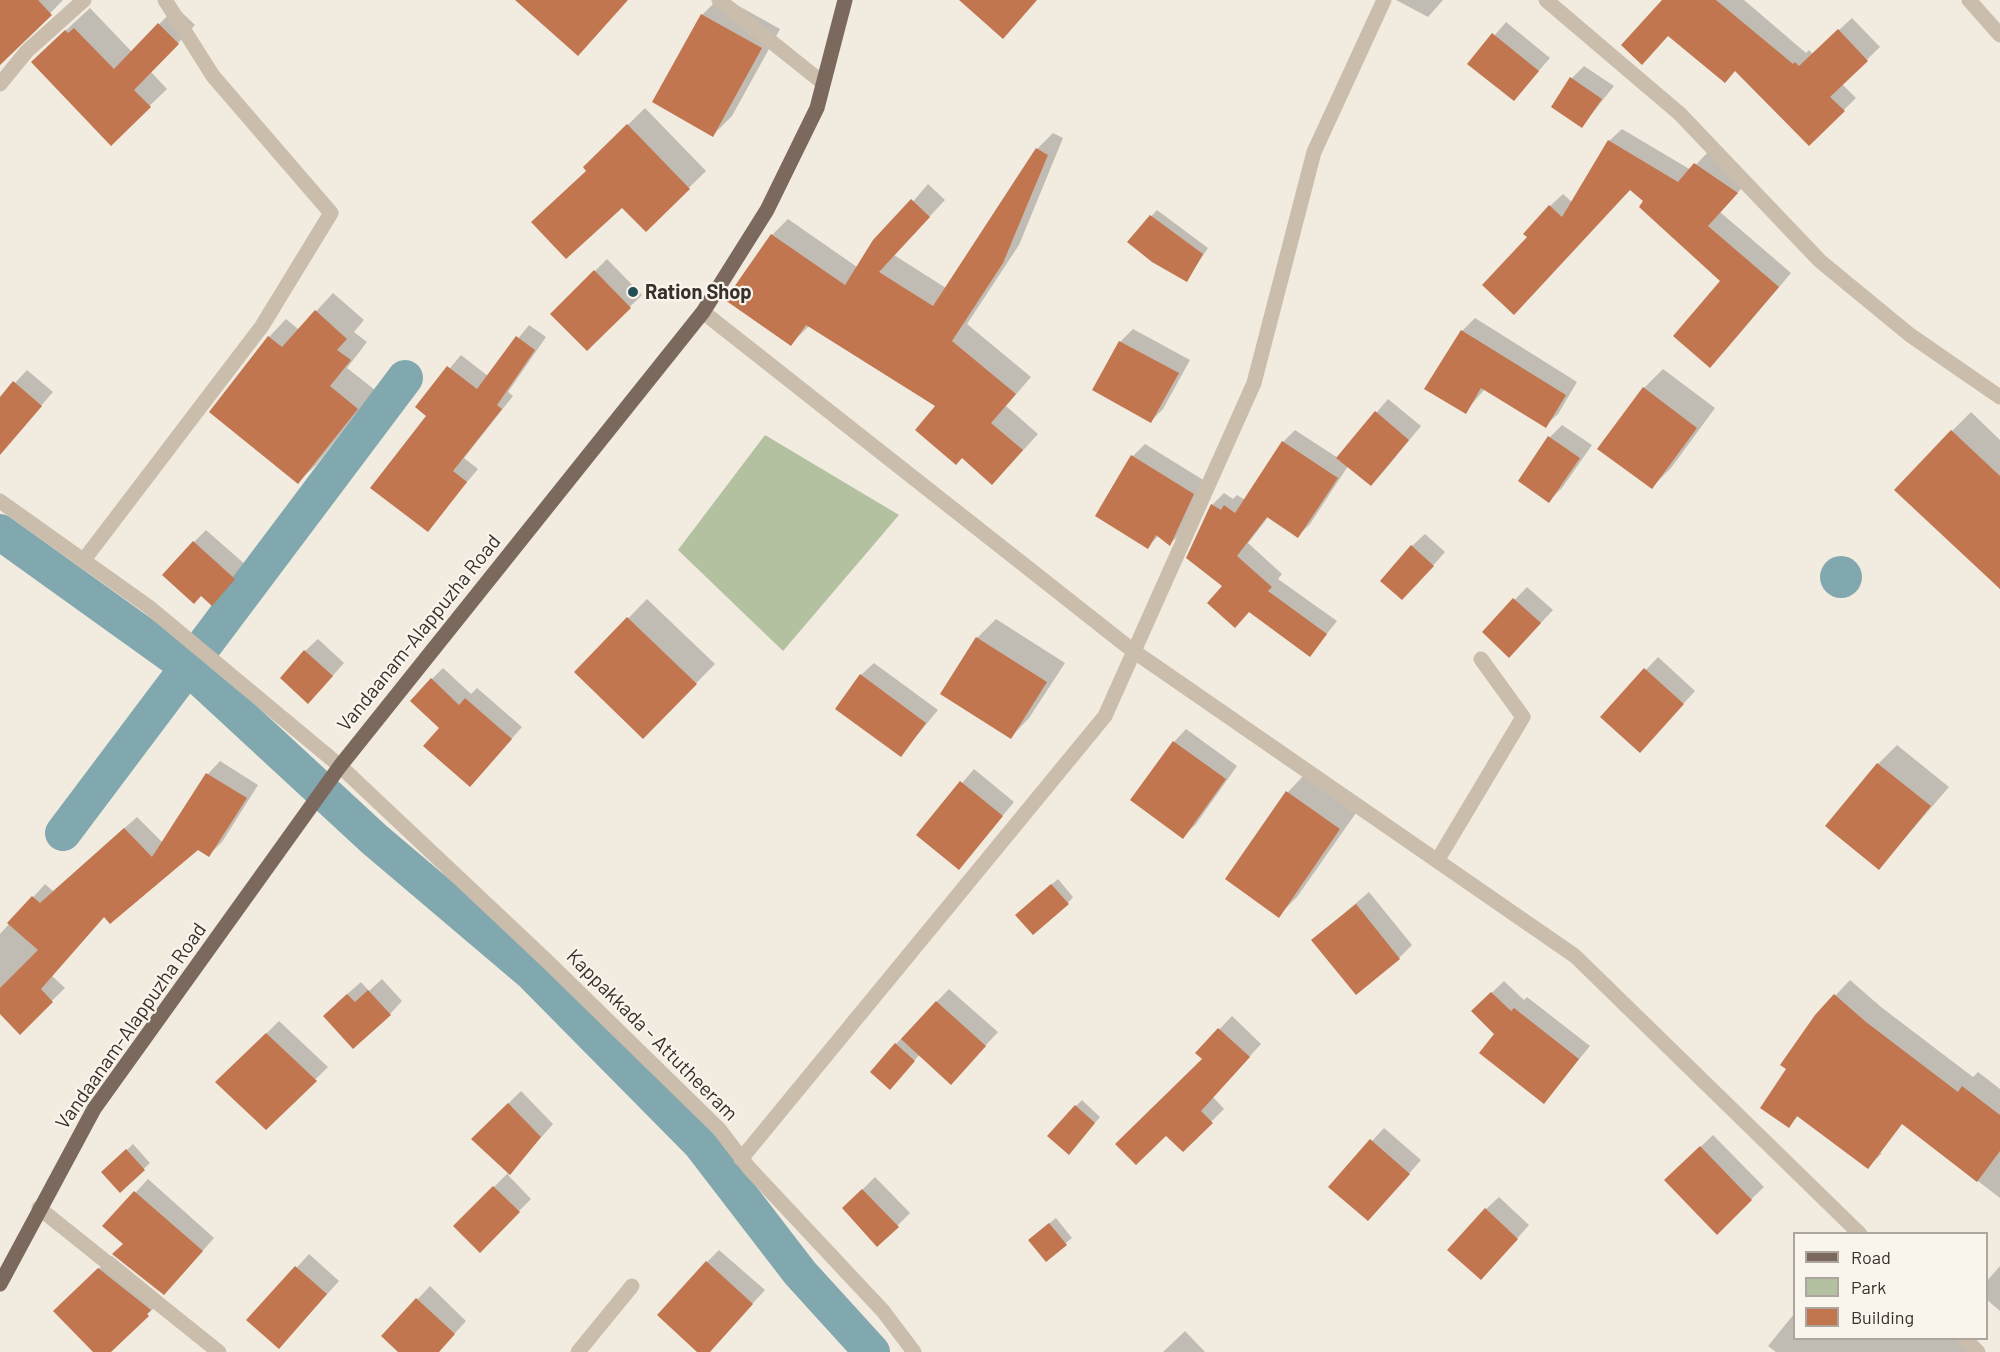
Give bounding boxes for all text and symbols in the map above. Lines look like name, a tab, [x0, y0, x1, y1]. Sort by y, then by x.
place label: Ration Shop	[645, 280, 752, 304]
marker: Ration Shop	[626, 285, 640, 299]
street label: Vandaanam-Alappuzha Road	[332, 530, 506, 736]
street label: Vandaanam-Alappuzha Road	[51, 918, 211, 1134]
street label: Kappakkada - Attutheeram	[561, 944, 743, 1126]
legend	[1793, 1232, 1988, 1340]
text: Road	[1851, 1246, 1891, 1268]
text: Park	[1851, 1276, 1886, 1298]
text: Building	[1851, 1306, 1914, 1328]

